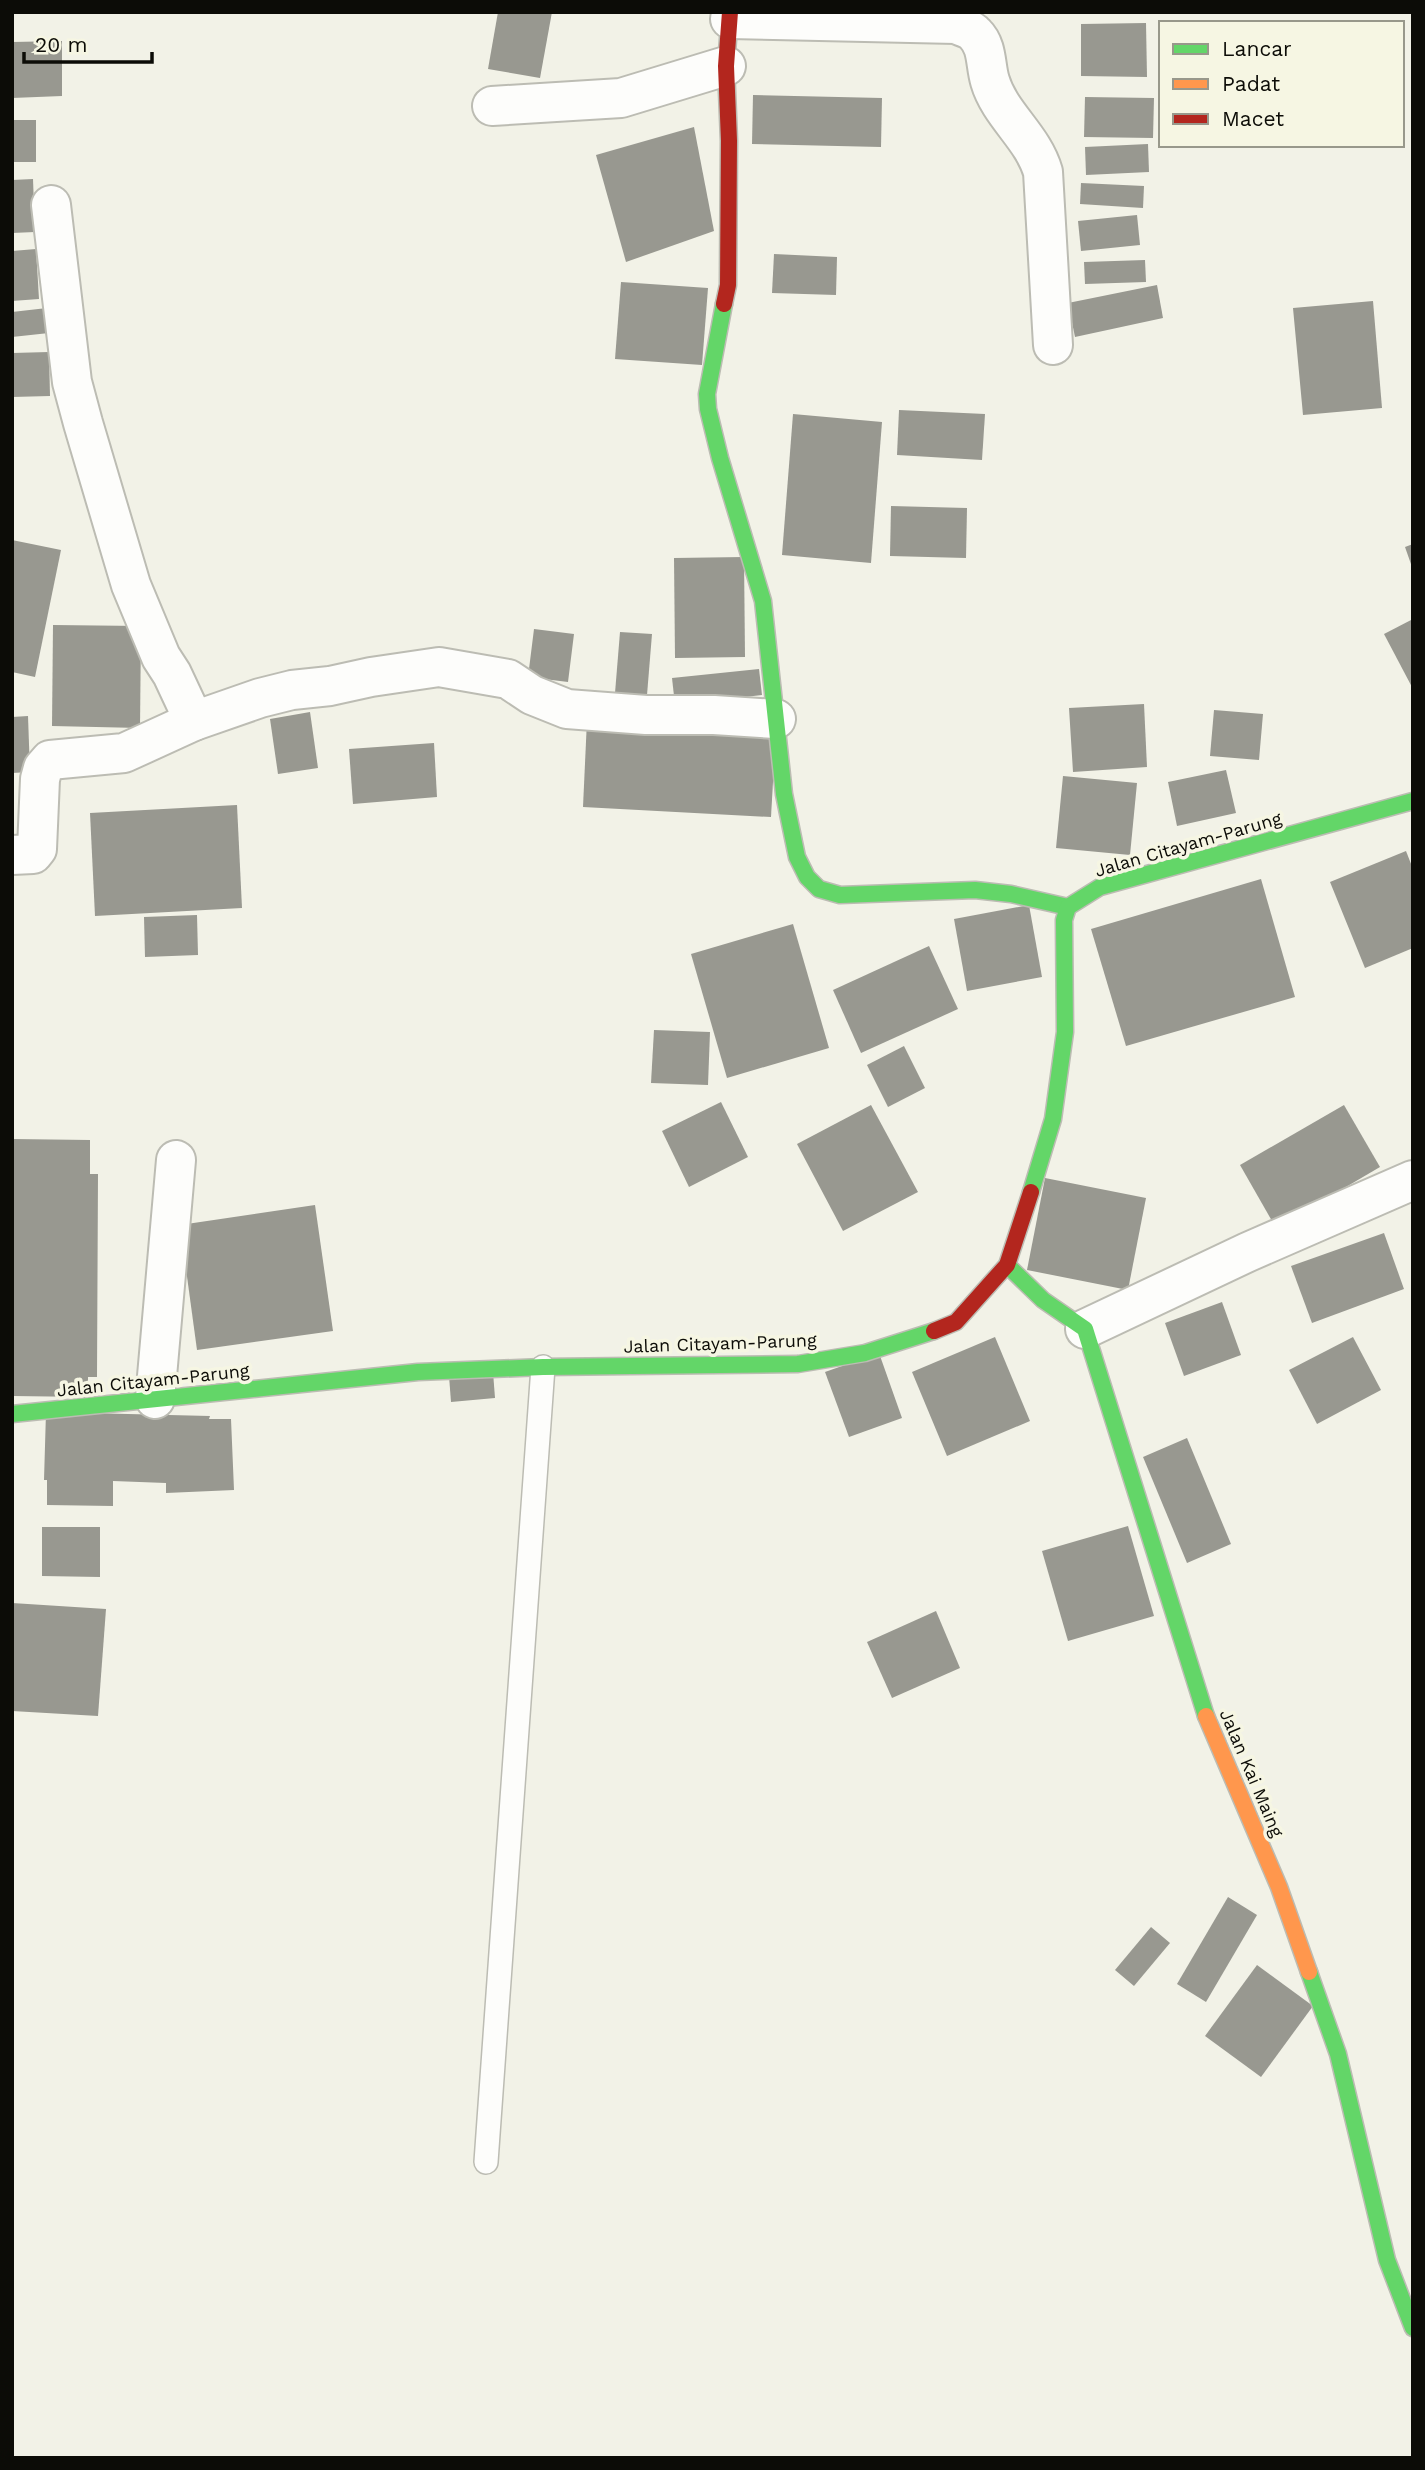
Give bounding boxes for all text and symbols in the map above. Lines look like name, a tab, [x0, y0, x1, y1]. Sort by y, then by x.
scale bar	[24, 21, 152, 65]
legend	[1159, 21, 1404, 147]
text: 20 m	[35, 32, 87, 57]
text: Lancar	[1222, 36, 1292, 61]
text: Padat	[1222, 71, 1280, 96]
text: Macet	[1222, 106, 1284, 131]
street label: Jalan Citayam-Parung	[1092, 807, 1284, 881]
street label: Jalan Citayam-Parung	[623, 1329, 817, 1357]
street label: Jalan Citayam-Parung	[56, 1359, 251, 1401]
street label: Jalan Kai Maing	[1216, 1706, 1289, 1840]

